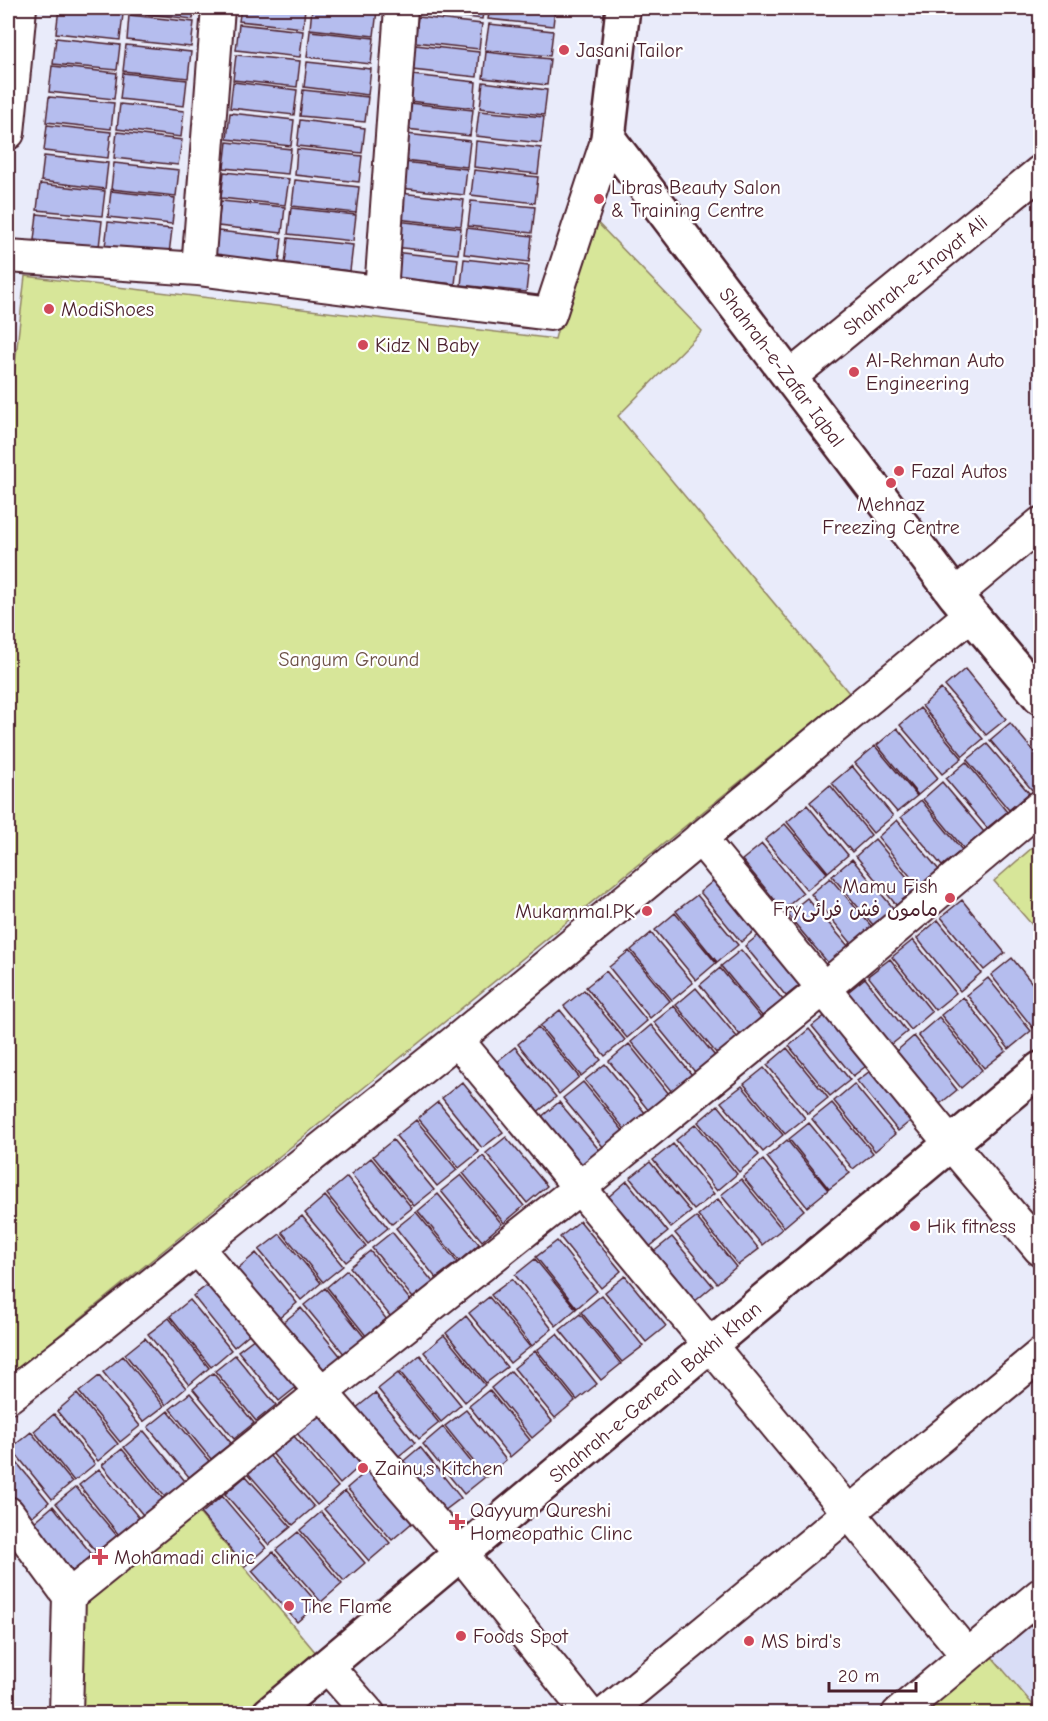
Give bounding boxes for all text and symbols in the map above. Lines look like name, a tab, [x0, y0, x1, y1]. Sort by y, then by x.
place label: Jasani Tailor	[576, 39, 683, 62]
marker: Jasani Tailor	[557, 43, 571, 57]
place label: Libras Beauty Salon & Training Centre	[611, 176, 781, 222]
marker: Libras Beauty Salon & Training Centre	[592, 192, 606, 206]
street label: Shahrah-e-Inayat Ali	[839, 210, 992, 341]
street label: Shahrah-e-Zafar Iqbal	[714, 283, 849, 451]
place label: ModiShoes	[61, 298, 154, 321]
marker: ModiShoes	[42, 302, 56, 316]
place label: Kidz N Baby	[375, 334, 479, 357]
marker: Kidz N Baby	[356, 338, 370, 352]
place label: Al-Rehman Auto Engineering	[866, 349, 1005, 395]
marker: Al-Rehman Auto Engineering	[847, 365, 861, 379]
place label: Fazal Autos	[911, 460, 1007, 483]
marker: Fazal Autos	[892, 464, 906, 478]
marker: Mehnaz Freezing Centre	[884, 476, 898, 490]
place label: Mehnaz Freezing Centre	[822, 493, 960, 539]
park label: Sangum Ground	[279, 648, 419, 671]
place label: Mamu Fish Fryماموں فش فرائی	[773, 875, 938, 922]
marker: Mamu Fish Fryماموں فش فرائی	[943, 891, 957, 905]
place label: Mukammal.PK	[515, 900, 635, 923]
marker: Mukammal.PK	[640, 904, 654, 918]
place label: Hik fitness	[927, 1215, 1016, 1238]
marker: Hik fitness	[908, 1219, 922, 1233]
street label: Shahrah-e-General Bakhi Khan	[545, 1297, 766, 1488]
place label: Zainu,s Kitchen	[375, 1457, 503, 1480]
marker: Zainu,s Kitchen	[356, 1461, 370, 1475]
place label: Qayyum Qureshi Homeopathic Clinc	[470, 1499, 633, 1545]
marker: Qayyum Qureshi Homeopathic Clinc	[448, 1513, 466, 1531]
place label: Mohamadi clinic	[114, 1546, 255, 1569]
marker: Mohamadi clinic	[91, 1548, 109, 1566]
place label: The Flame	[301, 1595, 392, 1618]
marker: The Flame	[282, 1599, 296, 1613]
place label: Foods Spot	[473, 1625, 569, 1648]
marker: Foods Spot	[454, 1629, 468, 1643]
place label: MS bird's	[761, 1630, 841, 1653]
marker: MS bird's	[742, 1634, 756, 1648]
scale bar	[829, 1655, 916, 1693]
text: 20 m	[838, 1666, 879, 1687]

